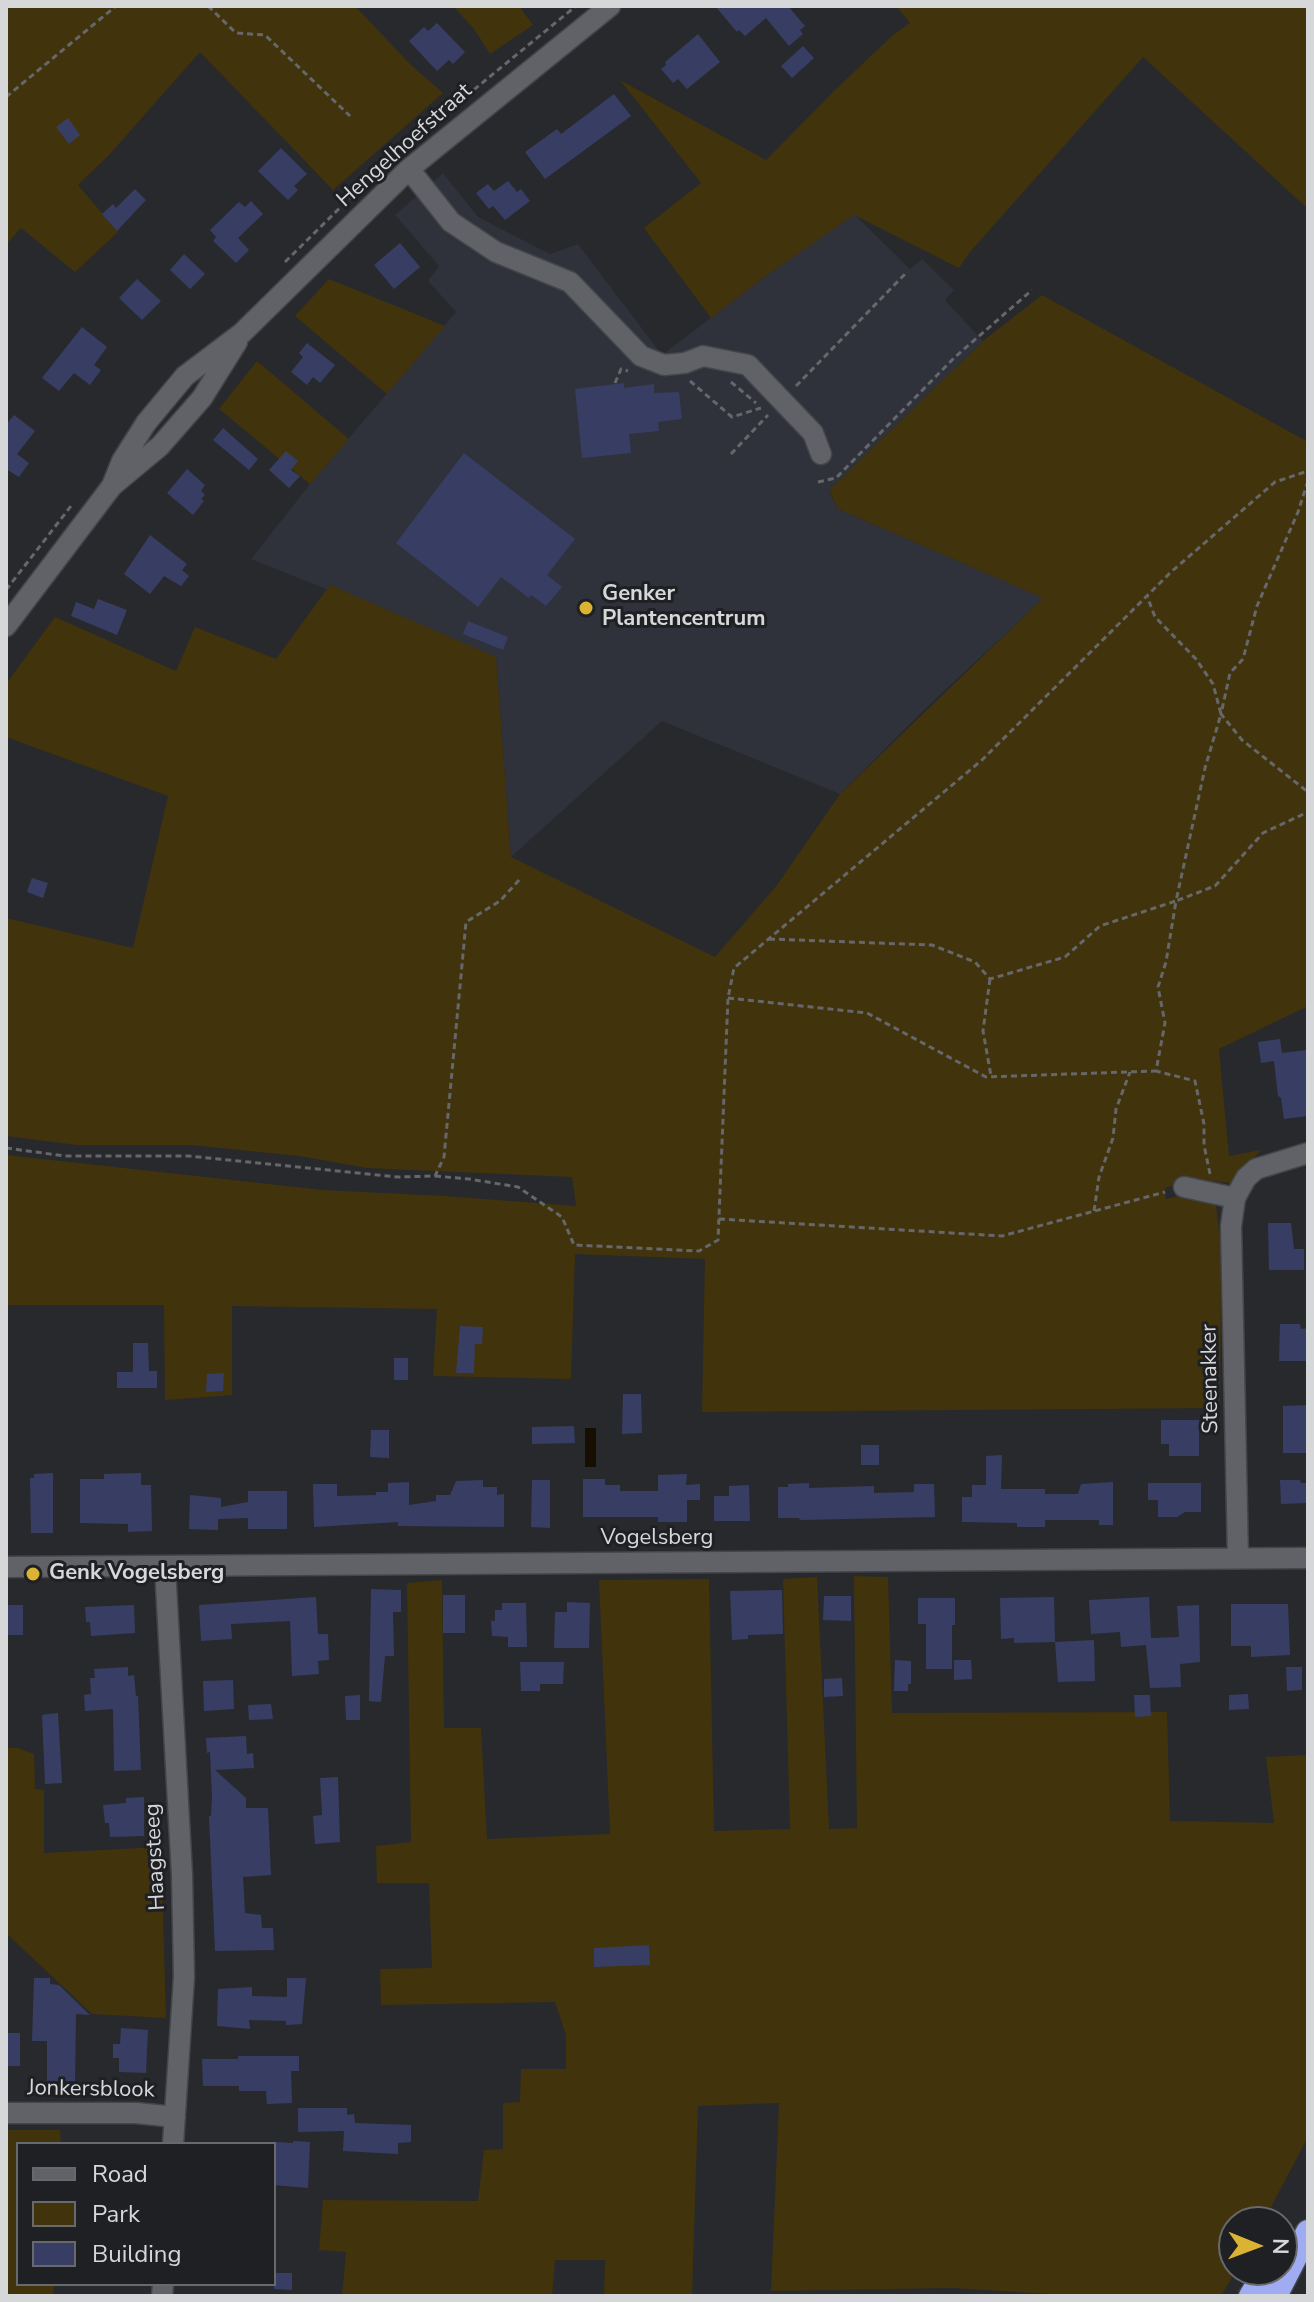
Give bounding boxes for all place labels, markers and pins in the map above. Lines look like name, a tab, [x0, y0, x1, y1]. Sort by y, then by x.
place label: Genker Plantencentrum	[602, 582, 765, 634]
marker: Genker Plantencentrum	[577, 599, 595, 617]
place label: Genk Vogelsberg	[49, 1561, 224, 1587]
marker: Genk Vogelsberg	[24, 1565, 42, 1583]

